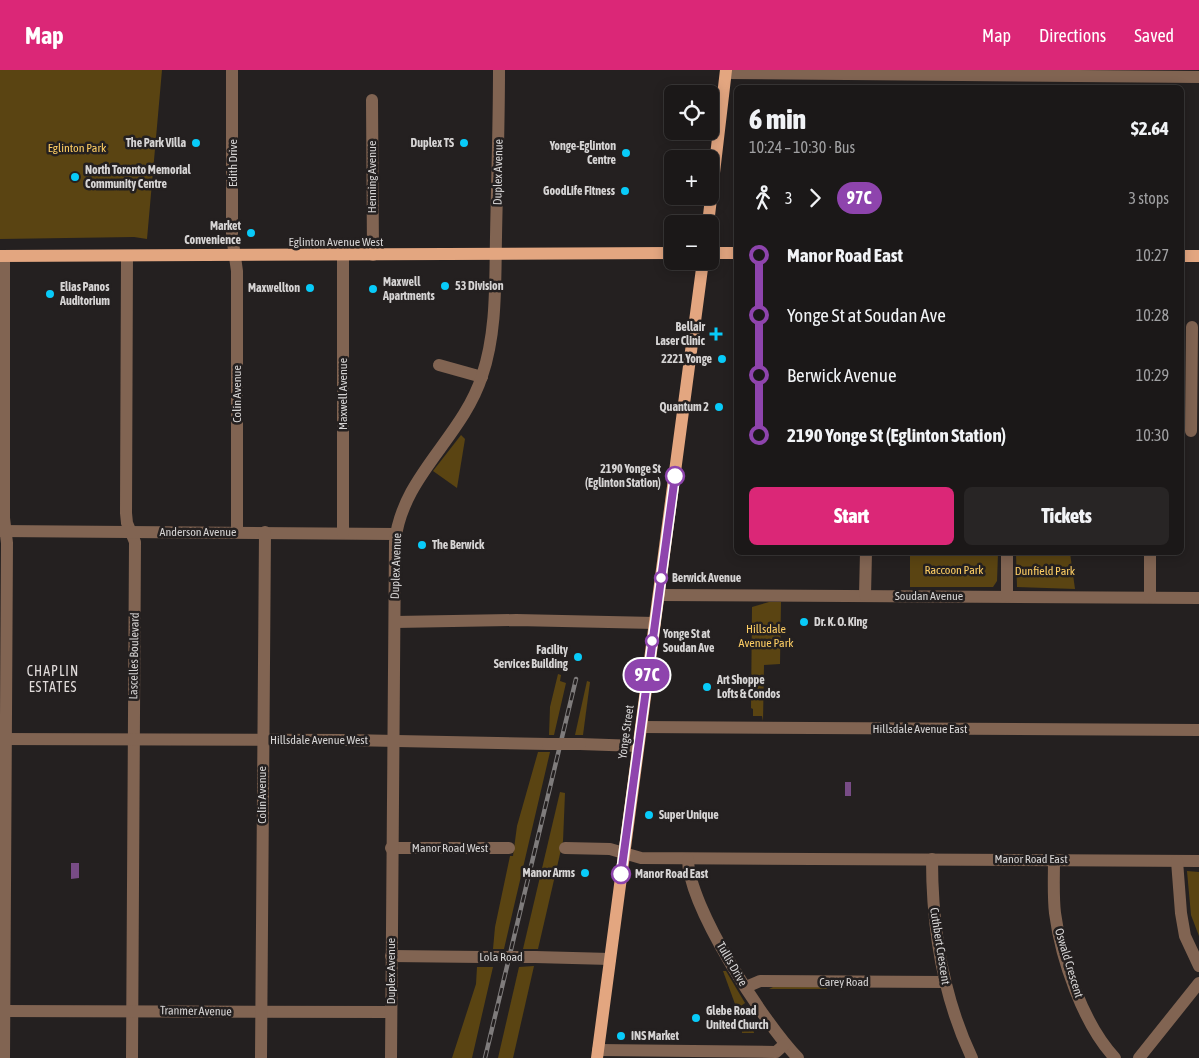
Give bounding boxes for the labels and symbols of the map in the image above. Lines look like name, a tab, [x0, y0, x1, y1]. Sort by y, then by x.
place label: The Park Villa	[126, 136, 186, 150]
place label: Duplex TS	[411, 136, 454, 150]
marker: The Park Villa	[190, 137, 202, 149]
marker: Duplex TS	[458, 137, 470, 149]
street label: Edith Drive	[226, 139, 240, 187]
street label: Duplex Avenue	[490, 139, 506, 205]
place label: Yonge-Eglinton Centre	[549, 139, 617, 167]
park label: Eglinton Park	[48, 141, 107, 155]
street label: Henning Avenue	[365, 141, 379, 213]
marker: Yonge-Eglinton Centre	[620, 147, 632, 159]
place label: North Toronto Memorial Community Centre	[85, 163, 192, 191]
marker: North Toronto Memorial Community Centre	[69, 171, 81, 183]
place label: GoodLife Fitness	[543, 184, 616, 198]
marker: GoodLife Fitness	[619, 185, 631, 197]
place label: Market Convenience	[184, 219, 242, 247]
marker: Market Convenience	[245, 227, 257, 239]
street label: Eglinton Avenue West	[289, 235, 384, 249]
place label: Maxwell Apartments	[382, 275, 435, 303]
place label: 53 Division	[455, 279, 504, 293]
place label: Elias Panos Auditorium	[59, 280, 110, 308]
marker: 53 Division	[439, 280, 451, 292]
place label: Maxwellton	[248, 281, 300, 295]
marker: Maxwellton	[304, 282, 316, 294]
marker: Maxwell Apartments	[367, 283, 379, 295]
marker: Elias Panos Auditorium	[44, 288, 56, 300]
place label: Bellair Laser Clinic	[656, 320, 706, 348]
marker: Bellair Laser Clinic	[709, 327, 723, 341]
place label: 2221 Yonge	[661, 352, 713, 366]
marker: 2221 Yonge	[716, 353, 728, 365]
street label: Maxwell Avenue	[336, 358, 350, 430]
street label: Colin Avenue	[230, 365, 244, 423]
place label: Quantum 2	[660, 400, 709, 414]
marker: Quantum 2	[713, 401, 725, 413]
place label: 2190 Yonge St (Eglinton Station)	[585, 462, 662, 490]
marker: 2190 Yonge St (Eglinton Station)	[665, 466, 685, 486]
street label: Anderson Avenue	[160, 525, 236, 539]
street label: Duplex Avenue	[388, 533, 404, 599]
place label: The Berwick	[432, 538, 485, 552]
marker: The Berwick	[416, 539, 428, 551]
park label: Raccoon Park	[924, 563, 984, 577]
park label: Dunfield Park	[1015, 564, 1076, 578]
marker: Berwick Avenue	[654, 571, 668, 585]
place label: Berwick Avenue	[672, 571, 742, 585]
street label: Soudan Avenue	[895, 589, 963, 603]
street label: Lascelles Boulevard	[126, 612, 142, 700]
place label: Dr. K. O. King	[814, 615, 868, 629]
marker: Dr. K. O. King	[798, 616, 810, 628]
park label: Hillsdale Avenue Park	[739, 622, 794, 650]
place label: Yonge St at Soudan Ave	[662, 627, 715, 655]
marker: Yonge St at Soudan Ave	[645, 634, 659, 648]
place label: Facility Services Building	[494, 643, 569, 671]
marker: Facility Services Building	[572, 651, 584, 663]
line badge: 97C	[618, 659, 676, 691]
district label: CHAPLIN ESTATES	[27, 663, 79, 695]
place label: Art Shoppe Lofts & Condos	[716, 673, 781, 701]
marker: Art Shoppe Lofts & Condos	[701, 681, 713, 693]
street label: Yonge Street	[615, 704, 637, 760]
street label: Hillsdale Avenue East	[873, 722, 968, 736]
street label: Hillsdale Avenue West	[270, 733, 369, 747]
street label: Colin Avenue	[255, 766, 269, 824]
place label: Super Unique	[659, 808, 719, 822]
marker: Super Unique	[643, 809, 655, 821]
street label: Manor Road West	[412, 841, 489, 855]
street label: Manor Road East	[994, 852, 1068, 866]
marker: Manor Road East	[611, 864, 631, 884]
place label: Manor Arms	[522, 866, 576, 880]
marker: Manor Arms	[579, 867, 591, 879]
place label: Manor Road East	[635, 867, 709, 881]
street label: Cuthbert Crescent	[927, 906, 953, 986]
street label: Oswald Crescent	[1052, 926, 1086, 1000]
street label: Duplex Avenue	[384, 938, 398, 1004]
street label: Tullis Drive	[714, 939, 750, 989]
street label: Lola Road	[479, 950, 523, 964]
street label: Carey Road	[819, 975, 869, 989]
street label: Tranmer Avenue	[160, 1003, 232, 1019]
place label: Glebe Road United Church	[706, 1004, 769, 1032]
marker: Glebe Road United Church	[690, 1012, 702, 1024]
place label: INS Market	[631, 1029, 679, 1043]
marker: INS Market	[615, 1030, 627, 1042]

